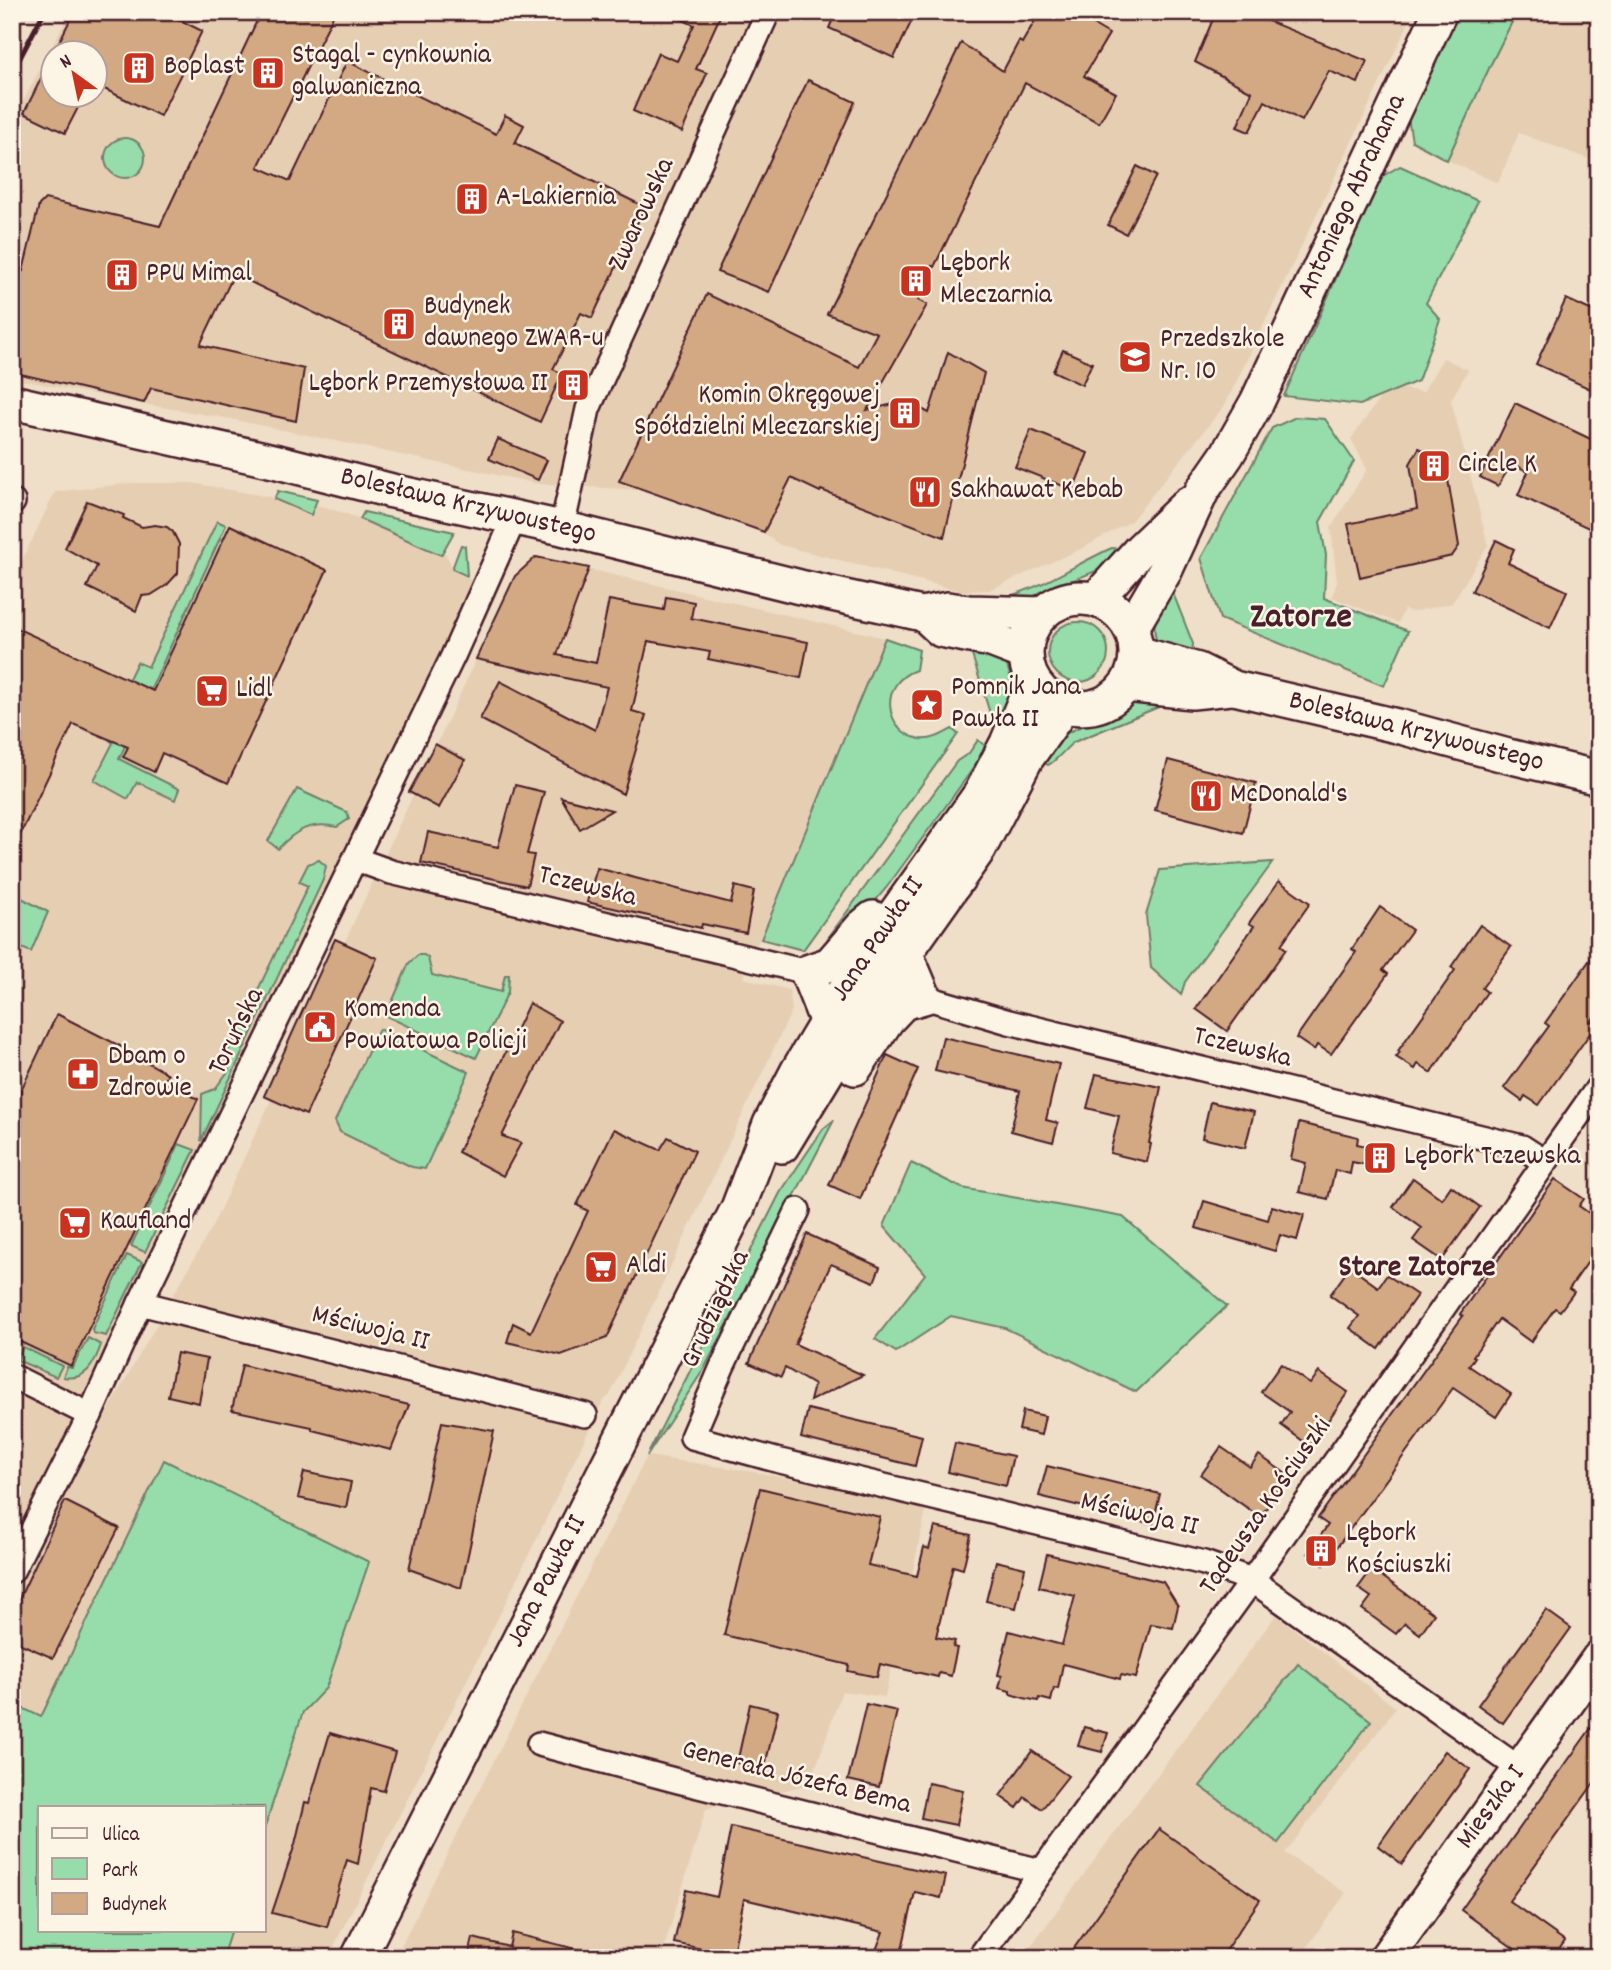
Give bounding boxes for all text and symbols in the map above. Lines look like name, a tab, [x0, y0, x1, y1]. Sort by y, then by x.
place label: Stagal - cynkownia galwaniczna	[292, 37, 492, 109]
north arrow	[38, 38, 108, 108]
place label: Boplast	[164, 48, 245, 88]
text: N	[55, 49, 78, 77]
building icon: Boplast	[120, 49, 158, 87]
building icon: Stagal - cynkownia galwaniczna	[249, 54, 287, 92]
street label: Antoniego Abrahama	[1288, 87, 1418, 306]
street label: Zwarowska	[599, 151, 687, 278]
place label: A-Lakiernia	[496, 179, 617, 219]
building icon: A-Lakiernia	[453, 180, 491, 218]
place label: Lębork Mleczarnia	[940, 245, 1053, 317]
place label: PPU Mimal	[146, 255, 252, 295]
building icon: PPU Mimal	[103, 256, 141, 294]
building icon: Lębork Mleczarnia	[897, 262, 935, 300]
place label: Budynek dawnego ZWAR-u	[424, 288, 604, 360]
building icon: Budynek dawnego ZWAR-u	[380, 305, 418, 343]
place label: Przedszkole Nr. 10	[1160, 321, 1285, 393]
school or university icon: Przedszkole Nr. 10	[1116, 338, 1154, 376]
place label: Lębork Przemysłowa II	[308, 365, 548, 405]
building icon: Lębork Przemysłowa II	[554, 366, 592, 404]
place label: Komin Okręgowej Spółdzielni Mleczarskiej	[634, 377, 880, 449]
building icon: Komin Okręgowej Spółdzielni Mleczarskiej	[886, 394, 924, 432]
place label: Circle K	[1458, 446, 1537, 486]
building icon: Circle K	[1415, 447, 1453, 485]
street label: Bolesława Krzywoustego	[336, 458, 600, 556]
place label: Sakhawat Kebab	[950, 472, 1123, 512]
restaurant icon: Sakhawat Kebab	[906, 473, 944, 511]
district label: Zatorze	[1250, 594, 1352, 644]
place label: Pomnik Jana Pawła II	[951, 669, 1082, 741]
place label: Lidl	[236, 671, 273, 711]
supermarket icon: Lidl	[193, 672, 231, 710]
street label: Bolesława Krzywoustego	[1284, 682, 1548, 784]
place icon: Pomnik Jana Pawła II	[908, 686, 946, 724]
place label: McDonald's	[1230, 776, 1348, 816]
restaurant icon: McDonald's	[1187, 777, 1225, 815]
street label: Tczewska	[534, 857, 641, 920]
street label: Jana Pawła II	[822, 869, 936, 1011]
street label: Toruńska	[200, 981, 277, 1083]
place label: Komenda Powiatowa Policji	[344, 991, 527, 1063]
public building icon: Komenda Powiatowa Policji	[301, 1008, 339, 1046]
street label: Tczewska	[1189, 1018, 1296, 1081]
place label: Dbam o Zdrowie	[108, 1038, 192, 1110]
pharmacy icon: Dbam o Zdrowie	[64, 1055, 102, 1093]
place label: Lębork Tczewska	[1404, 1138, 1581, 1178]
building icon: Lębork Tczewska	[1361, 1139, 1399, 1177]
place label: Kaufland	[100, 1203, 191, 1243]
supermarket icon: Kaufland	[56, 1204, 94, 1242]
street label: Grudziądzka	[672, 1244, 762, 1376]
place label: Aldi	[626, 1247, 666, 1287]
supermarket icon: Aldi	[582, 1248, 620, 1286]
district label: Stare Zatorze	[1338, 1248, 1496, 1291]
street label: Mściwoja II	[307, 1296, 433, 1364]
street label: Tadeusza Kościuszki	[1191, 1410, 1343, 1604]
street label: Mściwoja II	[1076, 1483, 1202, 1549]
street label: Jana Pawła II	[498, 1509, 599, 1655]
place label: Lębork Kościuszki	[1346, 1515, 1451, 1587]
building icon: Lębork Kościuszki	[1302, 1532, 1340, 1570]
street label: Generała Józefa Bema	[677, 1731, 916, 1827]
street label: Mieszka I	[1448, 1757, 1537, 1859]
legend	[38, 1806, 266, 1932]
text: Ulica	[102, 1821, 140, 1851]
text: Park	[102, 1857, 138, 1887]
text: Budynek	[102, 1891, 167, 1921]

